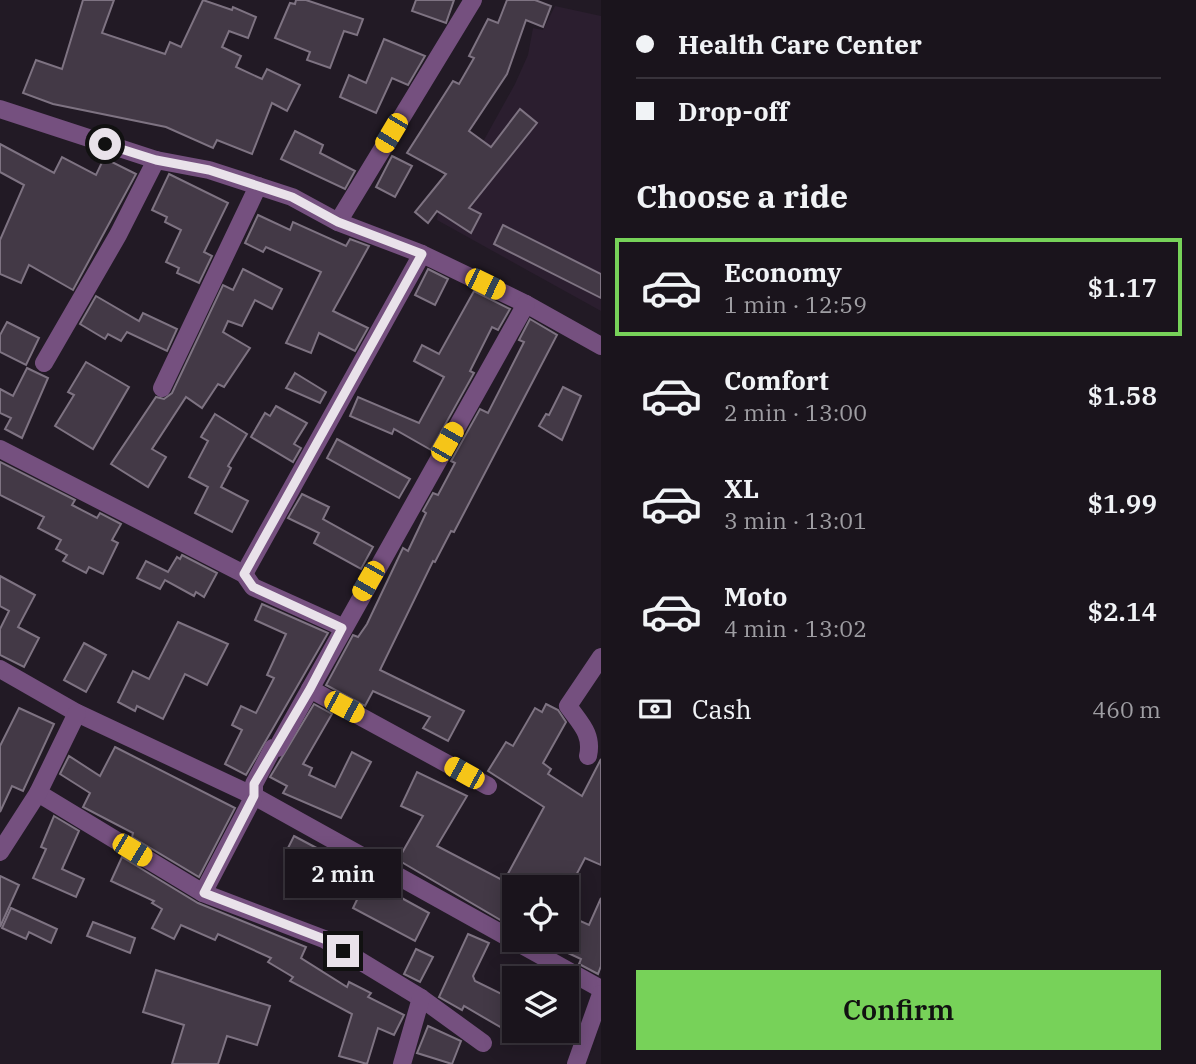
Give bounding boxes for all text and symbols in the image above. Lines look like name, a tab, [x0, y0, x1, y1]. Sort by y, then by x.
text: Health Care Center	[678, 27, 922, 61]
text: Drop-off	[678, 94, 789, 128]
car	[372, 110, 411, 156]
route start	[89, 128, 121, 160]
text: Choose a ride	[636, 175, 848, 217]
text: Economy	[724, 255, 842, 289]
icon: car	[640, 256, 703, 319]
car	[462, 265, 509, 303]
text: $1.17	[1088, 270, 1157, 304]
text: 1 min · 12:59	[724, 289, 867, 319]
text: Comfort	[724, 363, 829, 397]
icon: car	[640, 364, 703, 427]
text: $1.58	[1088, 378, 1157, 412]
text: 2 min · 13:00	[724, 397, 867, 427]
car	[428, 419, 467, 465]
text: XL	[724, 471, 759, 505]
icon: car	[640, 472, 703, 535]
text: $1.99	[1088, 486, 1157, 520]
text: 3 min · 13:01	[724, 505, 867, 535]
car	[349, 558, 388, 604]
text: Moto	[724, 579, 787, 613]
icon: car	[640, 580, 703, 643]
text: $2.14	[1088, 594, 1157, 628]
text: 4 min · 13:02	[724, 613, 867, 643]
car	[321, 688, 368, 726]
icon: cash	[636, 690, 674, 728]
text: Cash	[692, 692, 752, 726]
text: 460 m	[1092, 694, 1161, 724]
car	[441, 754, 488, 792]
car	[109, 830, 156, 870]
callout: 2 min	[285, 850, 401, 898]
text: 2 min	[311, 858, 375, 888]
map controls	[502, 875, 579, 1043]
button: locate	[502, 875, 579, 952]
route end	[327, 935, 359, 967]
button: layers	[502, 966, 579, 1043]
button: Confirm	[636, 970, 1161, 1050]

